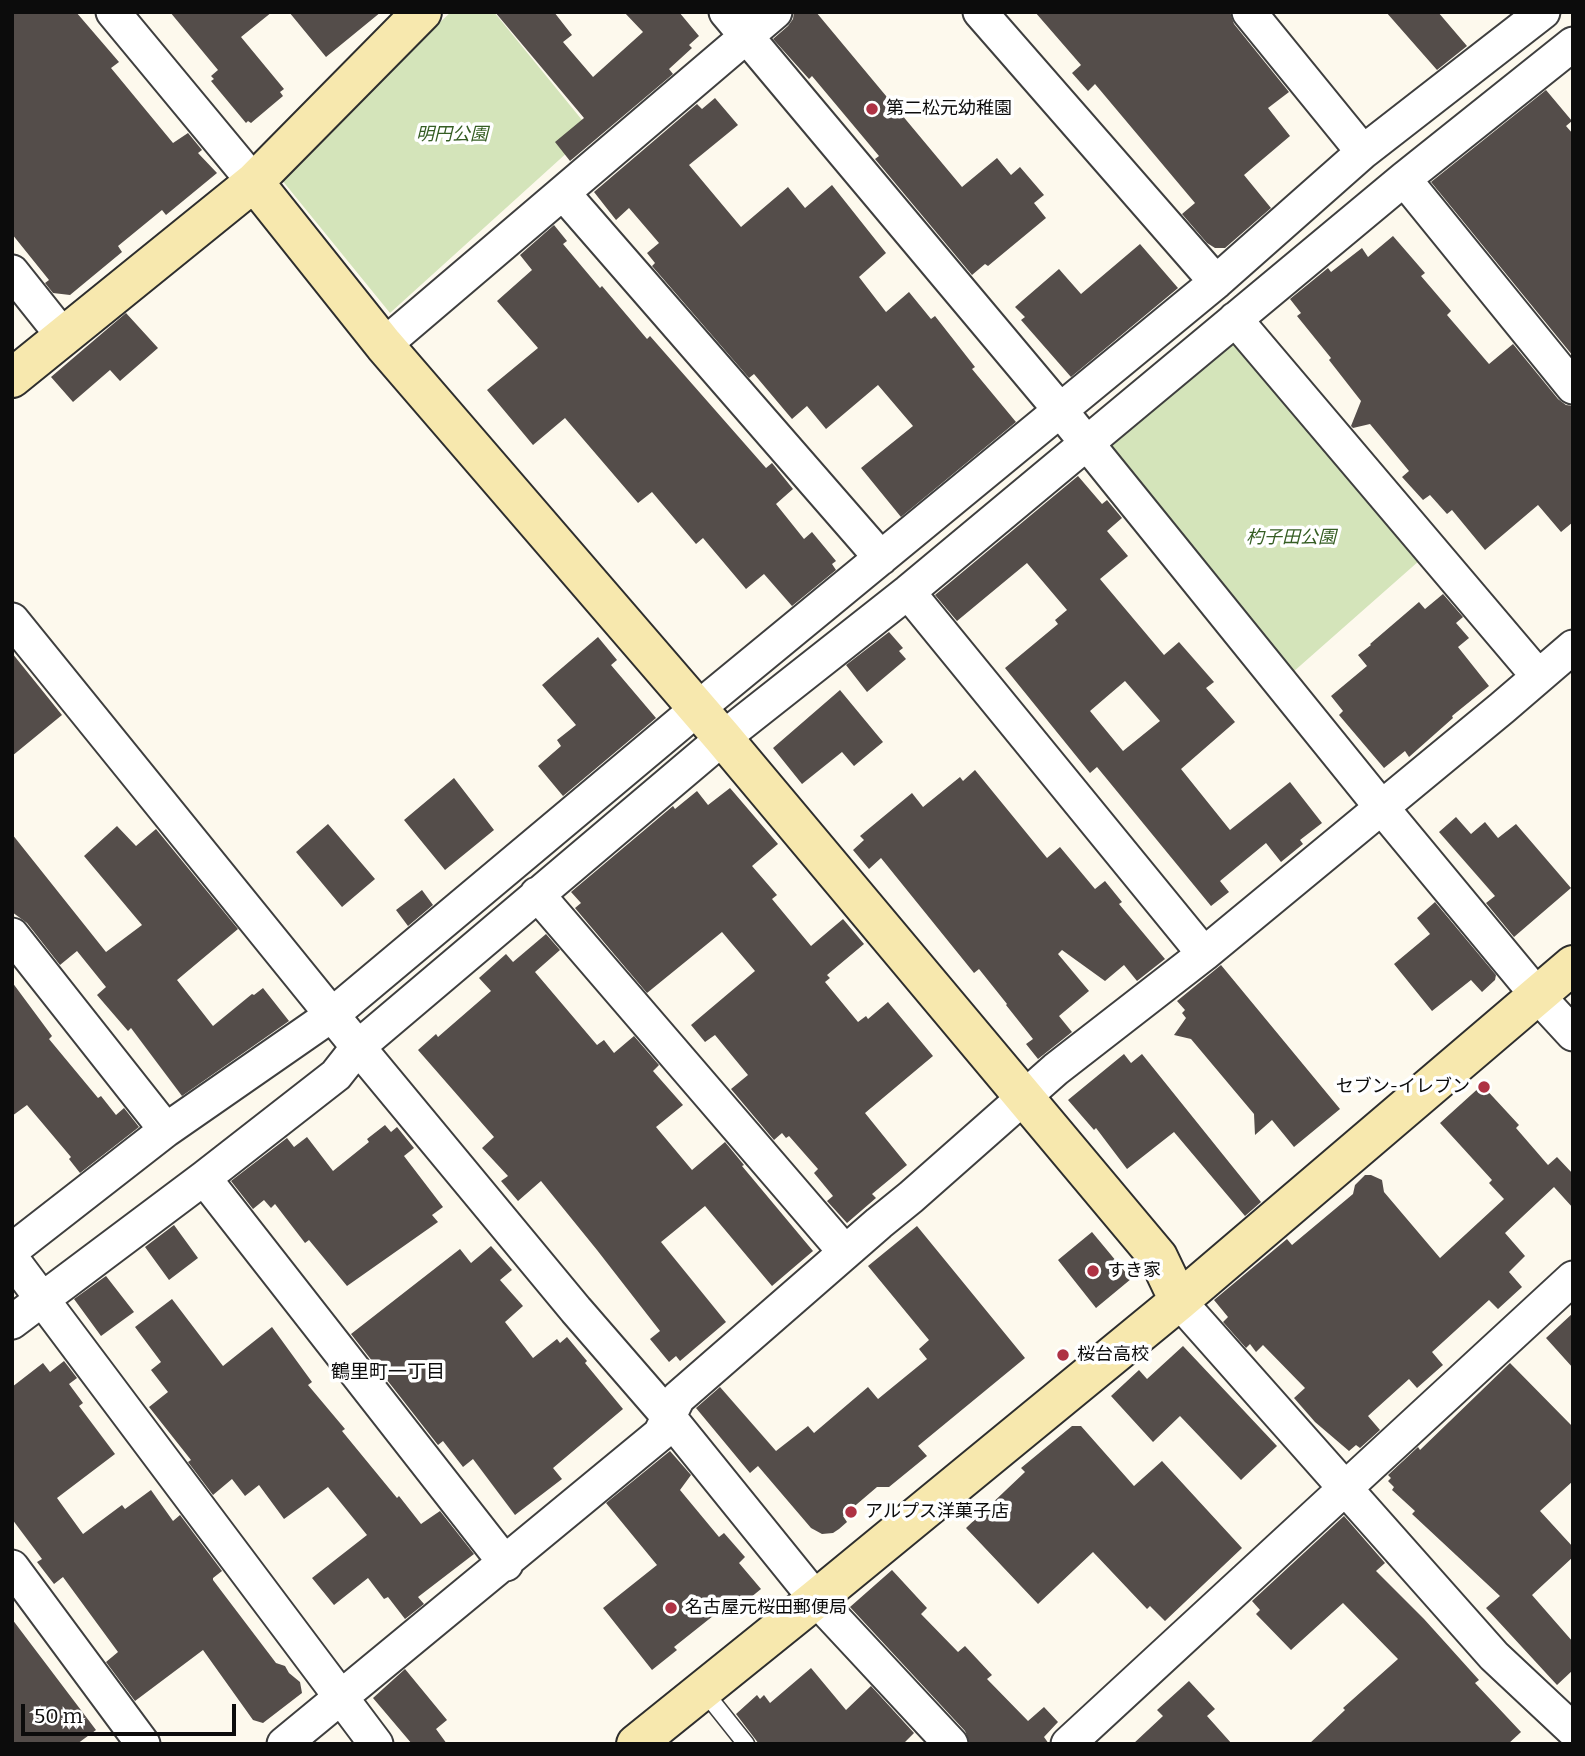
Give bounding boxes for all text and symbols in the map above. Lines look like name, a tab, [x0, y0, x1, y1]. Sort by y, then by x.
place label: 第二松元幼稚園	[886, 98, 1012, 120]
marker: 第二松元幼稚園	[864, 101, 880, 117]
park label: 明円公園	[416, 124, 488, 146]
park label: 杓子田公園	[1246, 527, 1336, 549]
place label: セブン-イレブン	[1336, 1076, 1470, 1098]
marker: セブン-イレブン	[1476, 1079, 1492, 1095]
place label: すき家	[1107, 1260, 1161, 1282]
marker: すき家	[1085, 1263, 1101, 1279]
place label: 桜台高校	[1077, 1344, 1149, 1366]
marker: 桜台高校	[1055, 1347, 1071, 1363]
district label: 鶴里町一丁目	[331, 1362, 445, 1384]
place label: アルプス洋菓子店	[865, 1501, 1009, 1523]
marker: アルプス洋菓子店	[843, 1504, 859, 1520]
place label: 名古屋元桜田郵便局	[685, 1597, 847, 1619]
marker: 名古屋元桜田郵便局	[663, 1600, 679, 1616]
scale bar	[24, 1690, 240, 1734]
text: 50 m	[34, 1703, 83, 1729]

